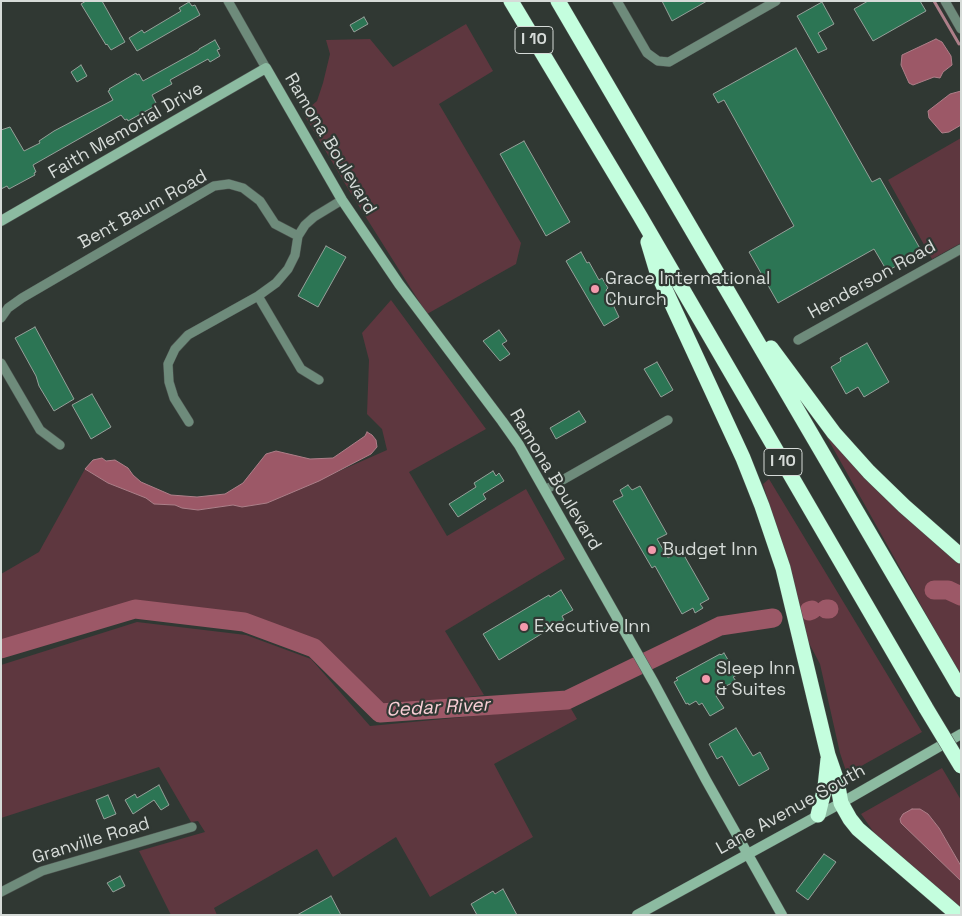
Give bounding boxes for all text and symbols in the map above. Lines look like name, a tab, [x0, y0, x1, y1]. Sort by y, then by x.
road number: I 10	[515, 26, 553, 54]
street label: Ramona Boulevard	[279, 69, 381, 219]
street label: Faith Memorial Drive	[45, 78, 207, 184]
street label: Bent Baum Road	[75, 166, 211, 254]
street label: Henderson Road	[804, 236, 940, 324]
place label: Grace International Church	[605, 268, 771, 310]
marker: Grace International Church	[589, 283, 601, 295]
street label: Ramona Boulevard	[504, 405, 606, 555]
road number: I 10	[764, 448, 802, 476]
place label: Budget Inn	[662, 539, 758, 561]
marker: Budget Inn	[646, 544, 658, 556]
place label: Executive Inn	[534, 616, 650, 638]
marker: Executive Inn	[518, 621, 530, 633]
place label: Sleep Inn & Suites	[716, 658, 795, 701]
marker: Sleep Inn & Suites	[700, 673, 712, 685]
water label: Cedar River	[386, 694, 490, 722]
street label: Lane Avenue South	[713, 760, 869, 860]
street label: Granville Road	[30, 813, 152, 869]

